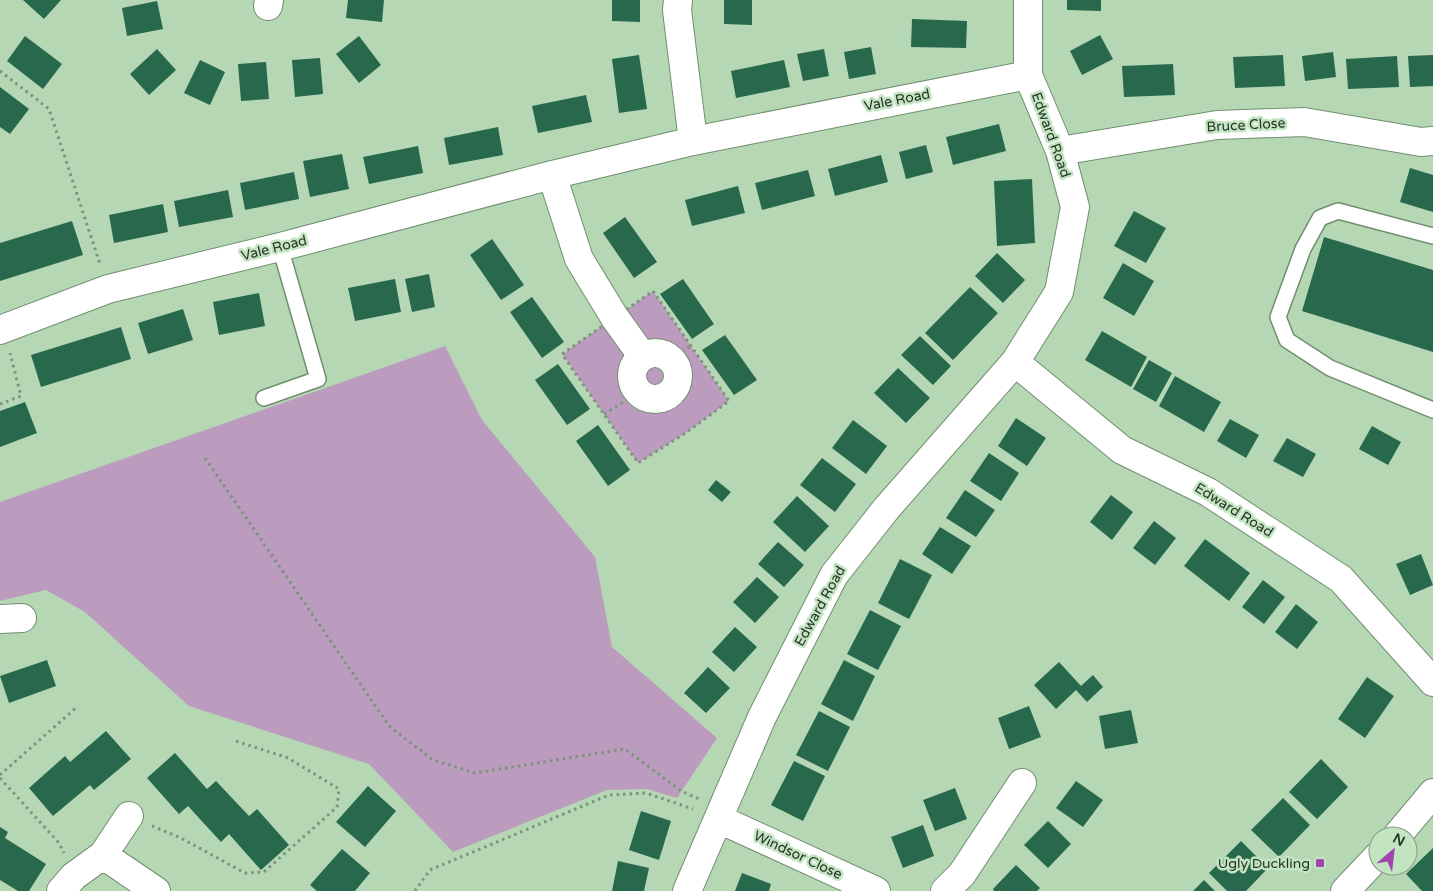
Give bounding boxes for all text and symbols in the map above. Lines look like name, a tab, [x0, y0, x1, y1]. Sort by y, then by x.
street label: Vale Road	[862, 85, 932, 115]
street label: Edward Road	[1028, 90, 1074, 180]
street label: Bruce Close	[1206, 114, 1286, 136]
street label: Vale Road	[239, 232, 309, 264]
street label: Edward Road	[1192, 479, 1276, 541]
street label: Edward Road	[791, 563, 849, 649]
north arrow	[1368, 826, 1418, 876]
street label: Windsor Close	[751, 827, 845, 883]
text: N	[1390, 830, 1408, 850]
place label: Ugly Duckling	[1218, 855, 1310, 872]
marker: Ugly Duckling	[1314, 857, 1326, 869]

